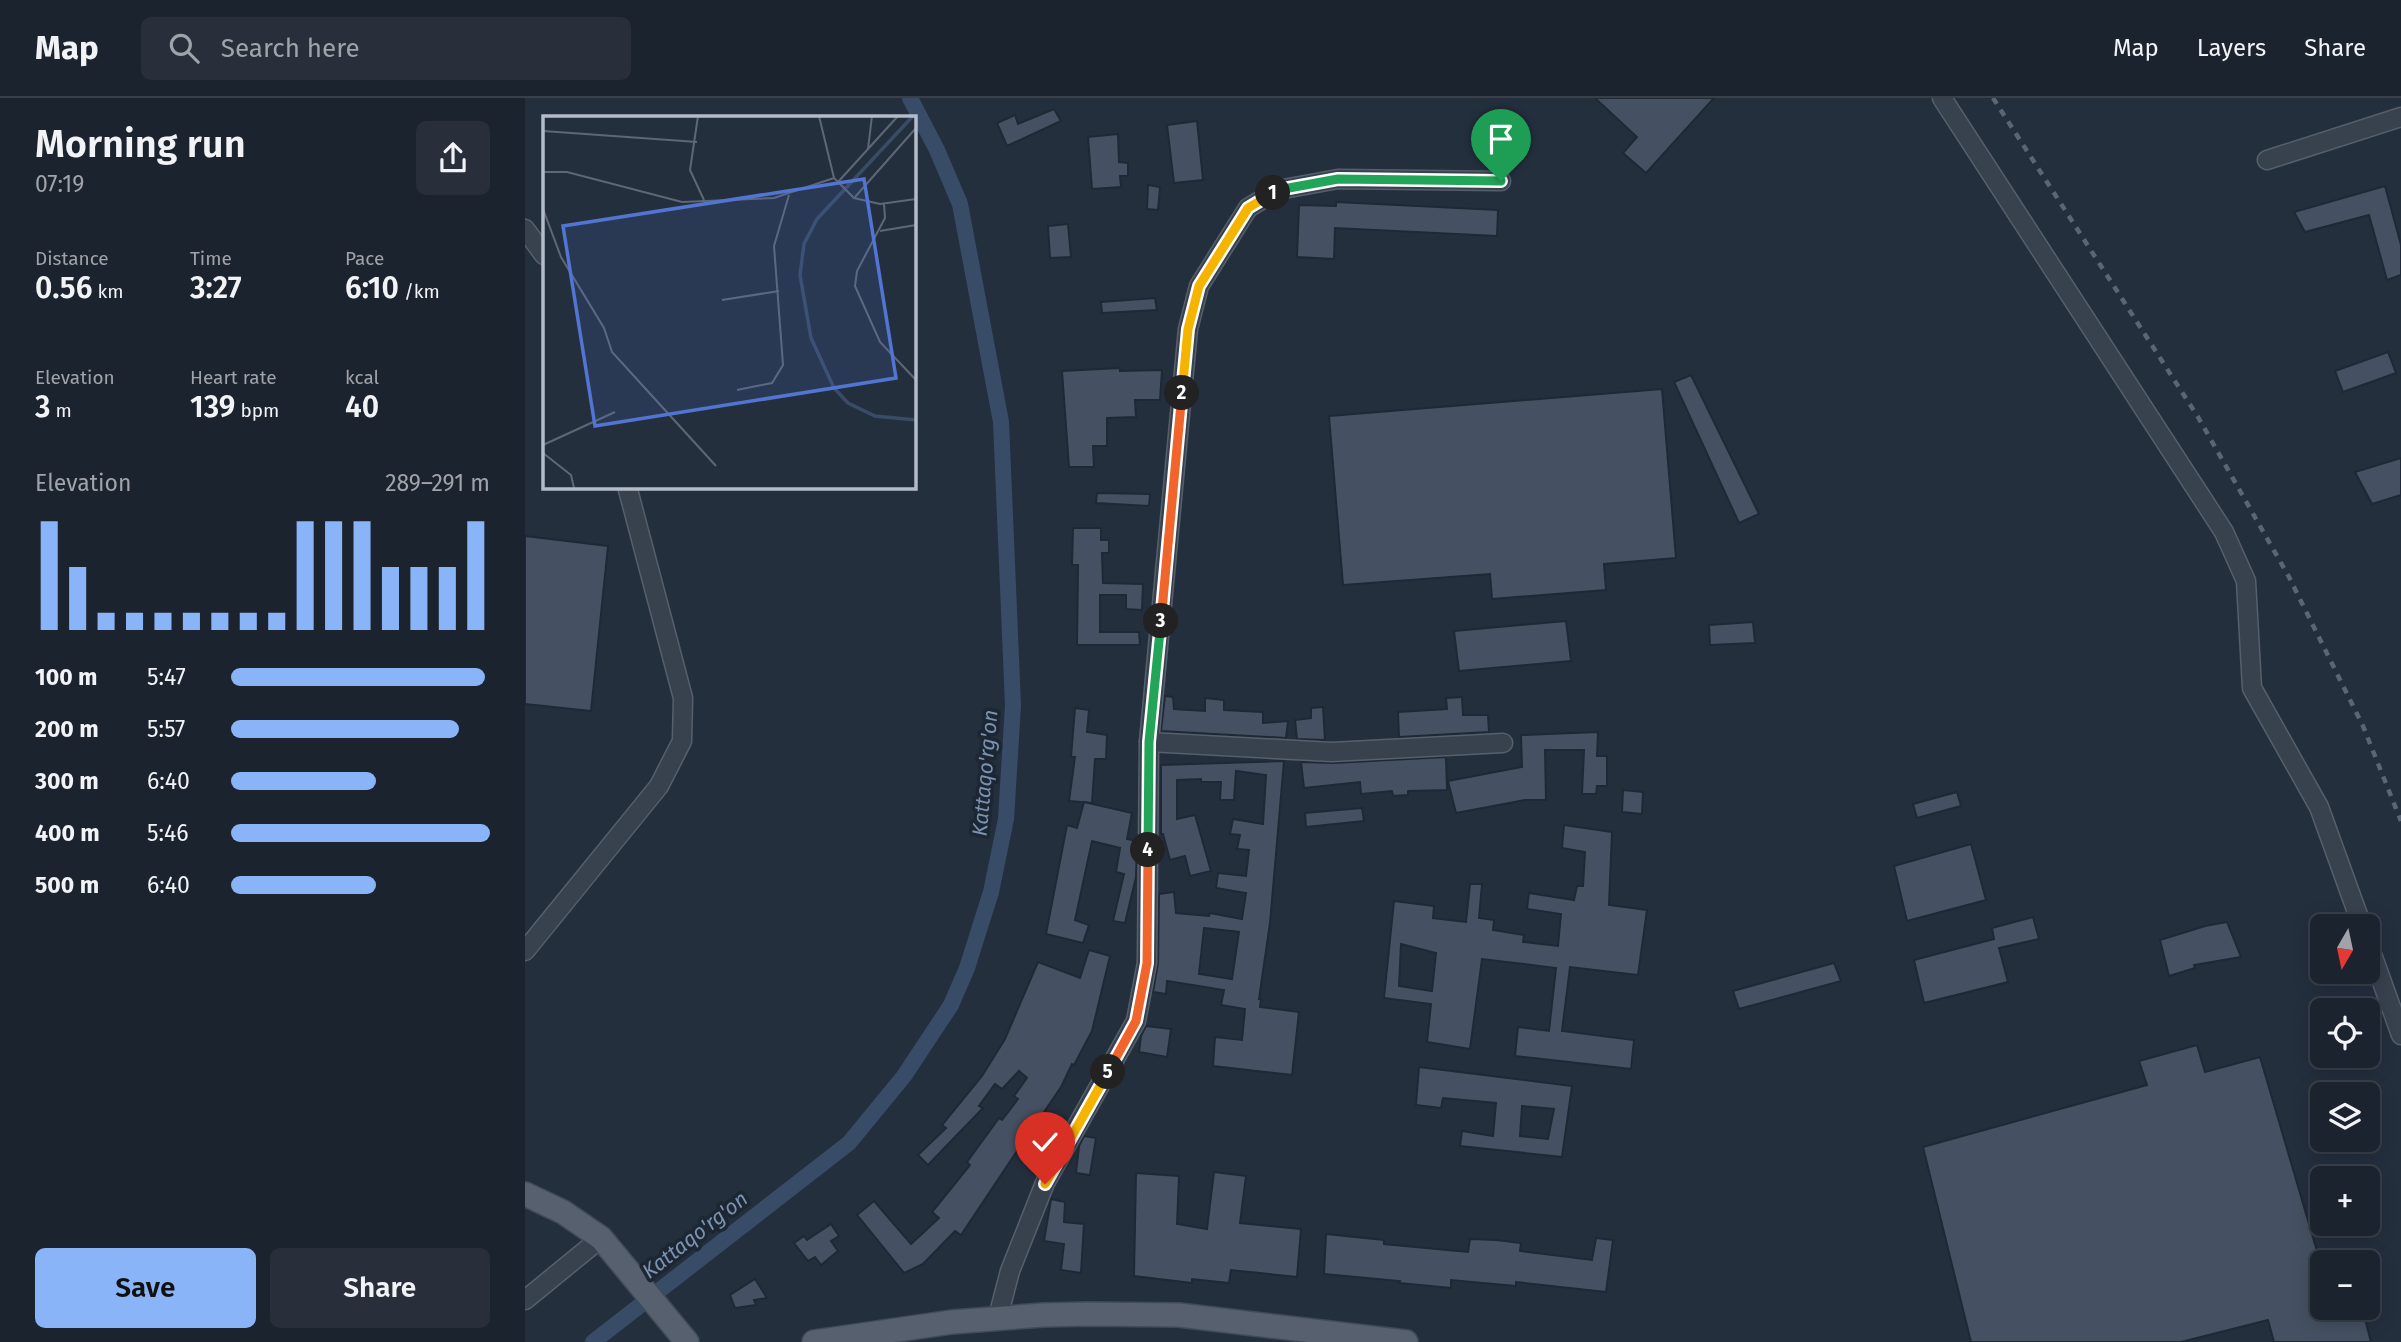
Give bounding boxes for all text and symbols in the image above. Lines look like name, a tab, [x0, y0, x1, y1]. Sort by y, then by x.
search box	[141, 17, 631, 80]
text: Map	[35, 28, 99, 68]
icon: search	[165, 29, 203, 67]
text: Search here	[221, 33, 360, 64]
text: Map	[2113, 34, 2159, 62]
text: Layers	[2197, 34, 2266, 62]
text: Share	[2304, 34, 2366, 62]
pin	[1471, 109, 1531, 181]
inset map	[543, 116, 915, 488]
icon: arrive	[1482, 120, 1520, 158]
text: Morning run	[35, 121, 246, 167]
button: share	[416, 121, 490, 195]
text: 07:19	[35, 170, 84, 198]
pin: 1	[1255, 176, 1291, 210]
text: 1	[1268, 181, 1277, 204]
text: Distance	[35, 247, 109, 270]
text: Time	[190, 247, 232, 270]
text: Pace	[345, 247, 384, 270]
text: 0.56	[35, 270, 92, 306]
text: 3:27	[190, 270, 242, 306]
text: 6:10	[345, 270, 399, 306]
text: km	[92, 280, 123, 303]
text: /km	[399, 280, 440, 303]
text: Elevation	[35, 366, 115, 389]
text: Heart rate	[190, 366, 277, 389]
text: kcal	[345, 366, 379, 389]
pin: 2	[1165, 376, 1199, 410]
text: 2	[1177, 381, 1186, 404]
text: 3	[35, 389, 50, 425]
text: 139	[190, 389, 235, 425]
text: 40	[345, 389, 379, 425]
text: m	[50, 399, 72, 422]
text: bpm	[235, 399, 279, 422]
text: Elevation	[35, 469, 131, 497]
text: 289–291 m	[385, 469, 490, 497]
pin: 3	[1143, 603, 1179, 638]
text: 3	[1156, 609, 1165, 632]
text: 100 m	[35, 663, 97, 691]
text: 5:47	[147, 663, 186, 691]
water label: Kattaqo'rg'on	[967, 709, 1003, 837]
text: 200 m	[35, 715, 99, 743]
text: 5:57	[147, 715, 185, 743]
text: 300 m	[35, 767, 99, 795]
text: 6:40	[147, 767, 190, 795]
text: 400 m	[35, 819, 100, 847]
text: 5:46	[147, 819, 188, 847]
pin: 4	[1131, 832, 1165, 868]
text: 4	[1142, 838, 1153, 861]
text: 500 m	[35, 871, 99, 899]
text: 6:40	[147, 871, 190, 899]
north arrow	[2310, 914, 2380, 984]
map controls	[2310, 914, 2380, 1320]
button: locate	[2310, 998, 2380, 1068]
pin: 5	[1091, 1054, 1125, 1090]
text: 5	[1102, 1060, 1113, 1083]
button: layers	[2310, 1082, 2380, 1152]
pin	[1015, 1112, 1075, 1184]
icon: check	[1026, 1123, 1064, 1161]
button: +	[2310, 1166, 2380, 1236]
water label: Kattaqo'rg'on	[637, 1186, 753, 1284]
button: Save	[35, 1248, 256, 1328]
button: Share	[270, 1248, 490, 1328]
button: −	[2310, 1250, 2380, 1320]

